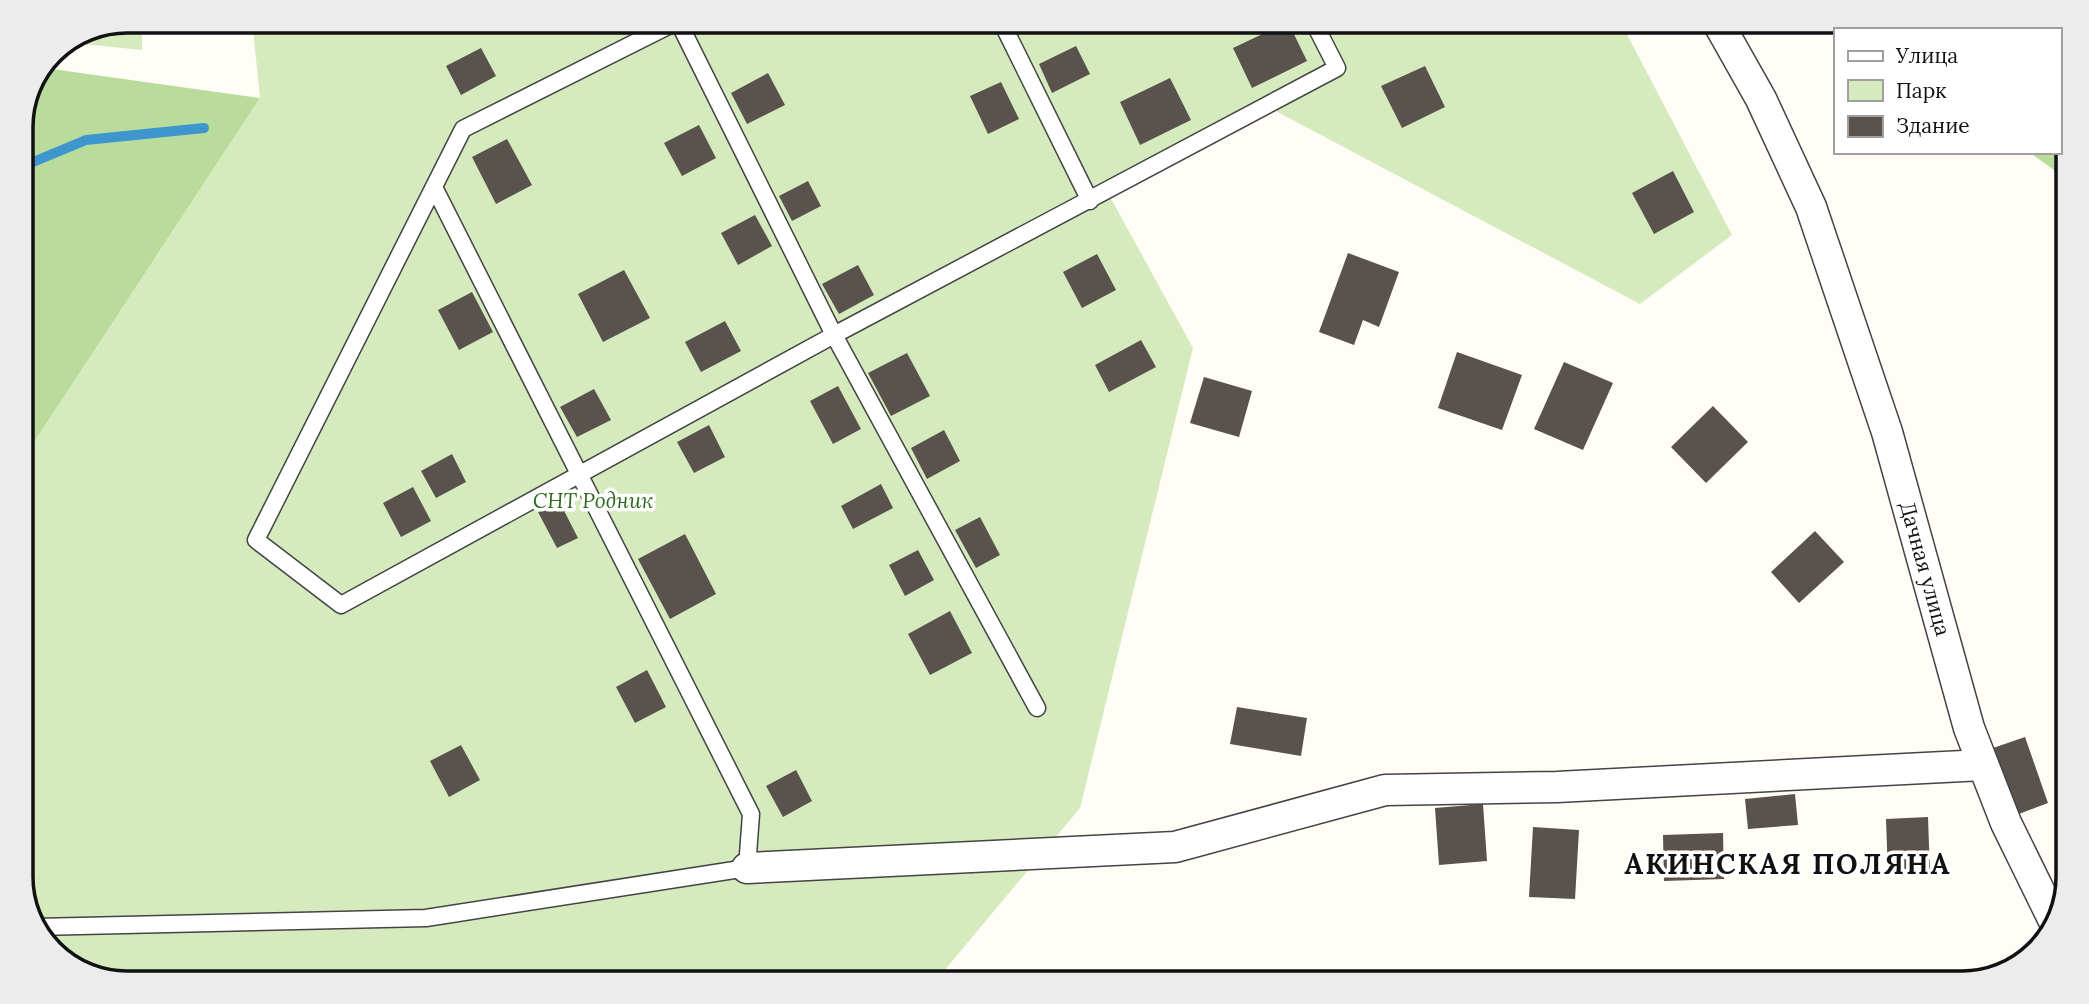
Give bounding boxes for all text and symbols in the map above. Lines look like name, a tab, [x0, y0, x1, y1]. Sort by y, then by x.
legend	[1834, 28, 2061, 154]
text: Улица	[1895, 42, 1958, 69]
text: Парк	[1896, 77, 1947, 104]
text: Здание	[1896, 112, 1970, 139]
park label: СНТ Родник	[533, 487, 653, 514]
street label: Дачная улица	[1894, 498, 1957, 639]
district label: АКИНСКАЯ ПОЛЯНА	[1624, 846, 1952, 882]

